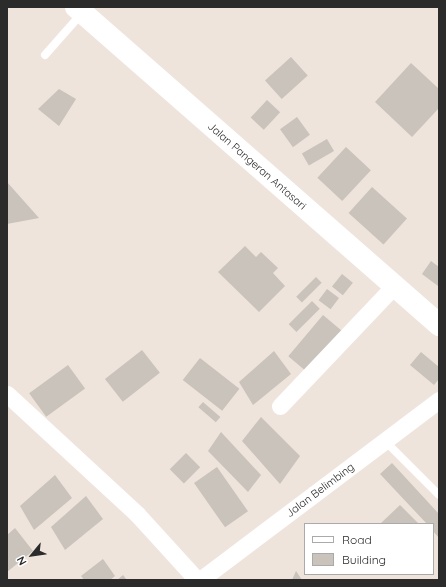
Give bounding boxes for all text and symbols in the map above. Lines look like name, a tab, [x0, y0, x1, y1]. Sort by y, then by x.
street label: Jalan Pangeran Antasari	[205, 120, 309, 212]
street label: Jalan Belimbing	[283, 460, 357, 520]
legend	[304, 523, 434, 575]
text: Road	[342, 532, 372, 547]
north arrow	[12, 535, 52, 575]
text: Building	[342, 552, 386, 567]
text: N	[13, 554, 30, 568]

